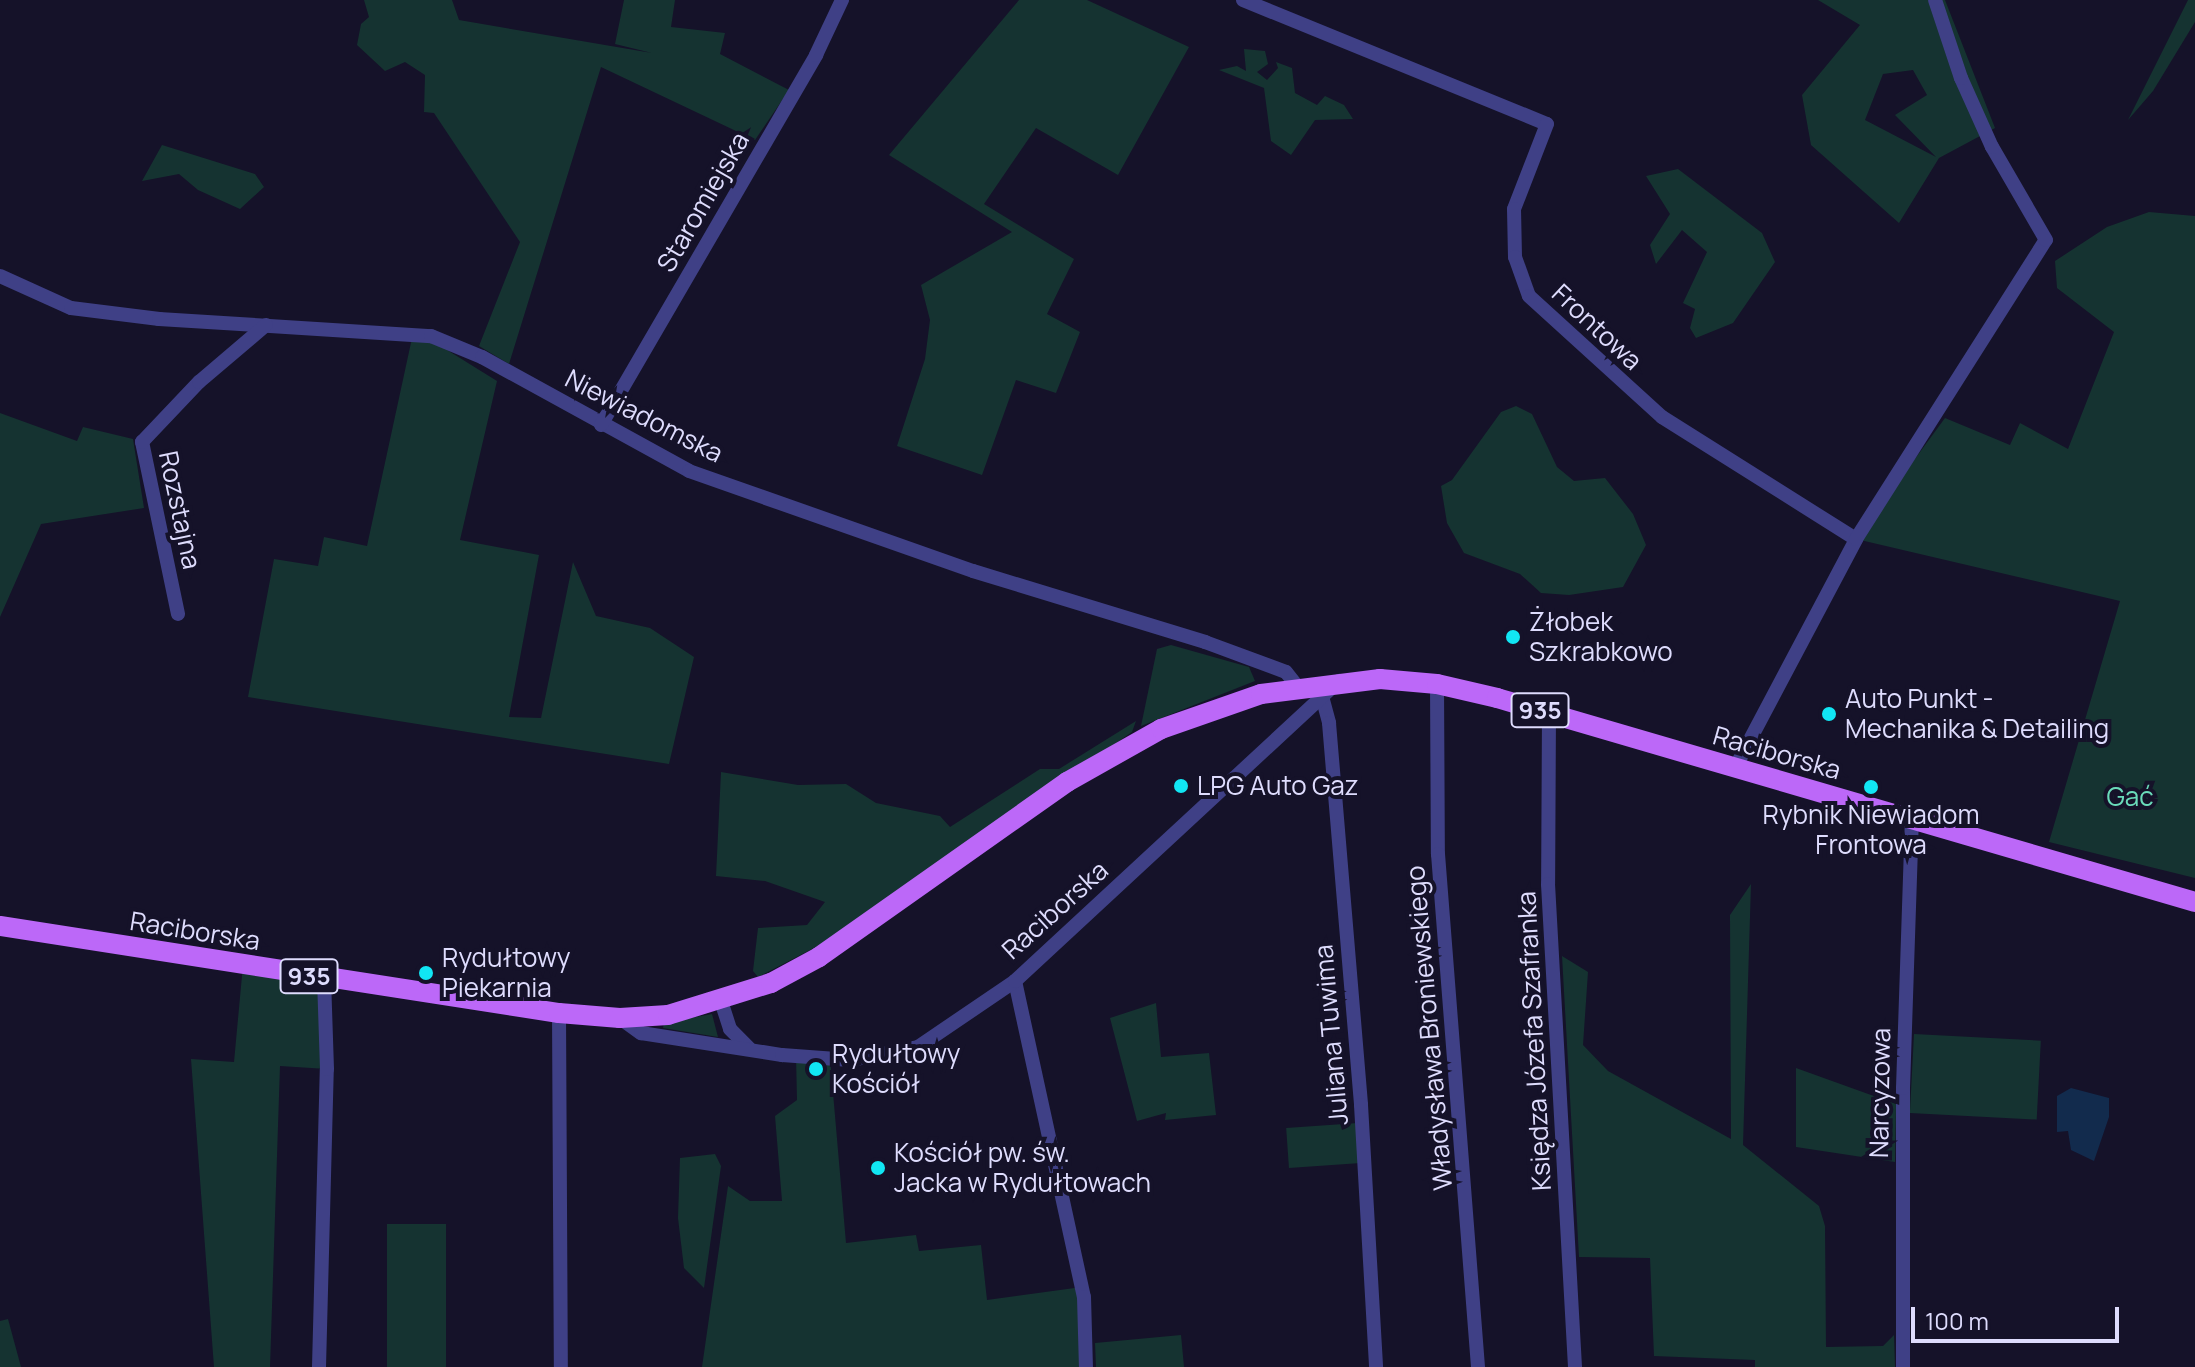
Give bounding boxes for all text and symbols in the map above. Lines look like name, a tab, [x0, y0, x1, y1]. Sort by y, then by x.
street label: Staromiejska	[650, 127, 756, 277]
street label: Frontowa	[1546, 278, 1648, 376]
street label: Niewiadomska	[560, 363, 728, 469]
street label: Rozstajna	[152, 448, 208, 572]
place label: Żłobek Szkrabkowo	[1529, 606, 1673, 668]
marker: Żłobek Szkrabkowo	[1504, 628, 1522, 646]
place label: Auto Punkt - Mechanika & Detailing	[1845, 683, 2109, 744]
road number: 935	[1510, 690, 1570, 730]
marker: Auto Punkt - Mechanika & Detailing	[1820, 705, 1838, 723]
street label: Raciborska	[1709, 720, 1845, 786]
place label: LPG Auto Gaz	[1197, 770, 1358, 802]
marker: LPG Auto Gaz	[1172, 777, 1190, 795]
marker: Rybnik Niewiadom Frontowa	[1862, 778, 1880, 796]
park label: Gać	[2106, 781, 2154, 813]
place label: Rybnik Niewiadom Frontowa	[1763, 799, 1979, 860]
street label: Raciborska	[996, 854, 1114, 966]
street label: Władysława Broniewskiego	[1399, 864, 1459, 1192]
street label: Księdza Józefa Szafranka	[1511, 890, 1557, 1192]
street label: Raciborska	[128, 905, 262, 957]
place label: Rydułtowy Piekarnia	[442, 942, 571, 1004]
street label: Juliana Tuwima	[1308, 943, 1354, 1127]
road number: 935	[279, 956, 339, 996]
marker: Rydułtowy Piekarnia	[417, 964, 435, 982]
street label: Narcyzowa	[1863, 1028, 1897, 1158]
place label: Rydułtowy Kościół	[832, 1038, 961, 1100]
marker: Rydułtowy Kościół	[807, 1060, 825, 1078]
place label: Kościół pw. św. Jacka w Rydułtowach	[894, 1137, 1151, 1198]
marker: Kościół pw. św. Jacka w Rydułtowach	[869, 1159, 887, 1177]
scale bar	[1915, 1291, 2123, 1341]
text: 100 m	[1925, 1304, 1989, 1337]

